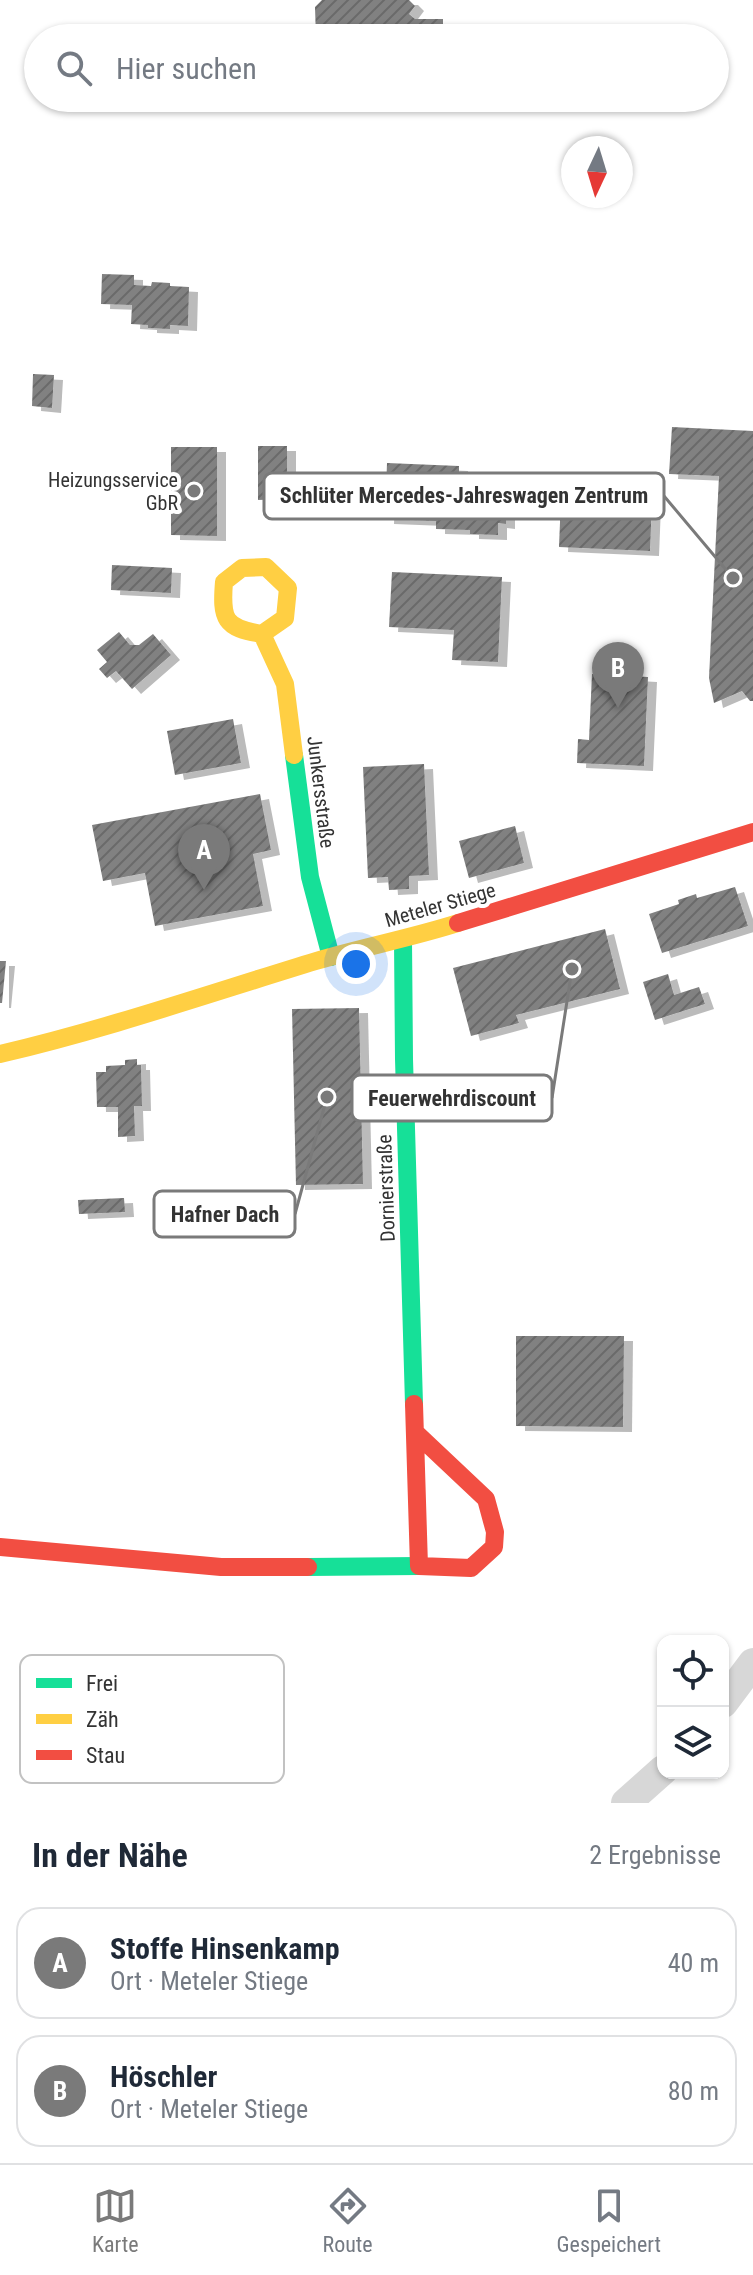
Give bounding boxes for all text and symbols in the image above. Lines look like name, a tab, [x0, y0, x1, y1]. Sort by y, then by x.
search box	[24, 24, 729, 112]
icon: search	[52, 46, 96, 90]
text: Hier suchen	[116, 51, 257, 86]
north arrow	[561, 136, 633, 208]
place label: Heizungsservice GbR	[48, 468, 178, 515]
callout: Schlüter Mercedes-Jahreswagen Zentrum	[264, 473, 664, 519]
marker: Heizungsservice GbR	[185, 482, 203, 500]
text: Schlüter Mercedes-Jahreswagen Zentrum	[280, 483, 648, 508]
pin: B	[592, 642, 644, 708]
street label: Junkersstraße	[302, 735, 340, 849]
pin: A	[178, 824, 230, 890]
street label: Meteler Stiege	[382, 878, 498, 932]
your location	[336, 944, 376, 984]
callout: Feuerwehrdiscount	[352, 1075, 552, 1121]
text: Feuerwehrdiscount	[368, 1086, 536, 1111]
street label: Dornierstraße	[372, 1134, 400, 1242]
callout: Hafner Dach	[154, 1191, 295, 1237]
text: Hafner Dach	[171, 1202, 279, 1227]
map controls	[657, 1635, 729, 1779]
button: locate	[657, 1635, 729, 1707]
legend	[20, 1655, 284, 1783]
text: Frei	[86, 1671, 118, 1696]
text: Zäh	[86, 1707, 119, 1732]
button: layers	[657, 1707, 729, 1779]
text: Stau	[86, 1743, 125, 1768]
text: In der Nähe	[32, 1835, 188, 1875]
text: 2 Ergebnisse	[589, 1840, 721, 1870]
text: Stoffe Hinsenkamp	[110, 1931, 340, 1966]
text: A	[52, 1948, 68, 1978]
text: 40 m	[668, 1948, 719, 1978]
text: Ort · Meteler Stiege	[110, 1966, 308, 1996]
text: Höschler	[110, 2059, 217, 2094]
text: B	[53, 2076, 67, 2106]
text: 80 m	[668, 2076, 719, 2106]
text: Ort · Meteler Stiege	[110, 2094, 308, 2124]
tab: Karte	[92, 2184, 139, 2257]
tab: Route	[322, 2184, 373, 2257]
tab: Gespeichert	[557, 2184, 661, 2257]

